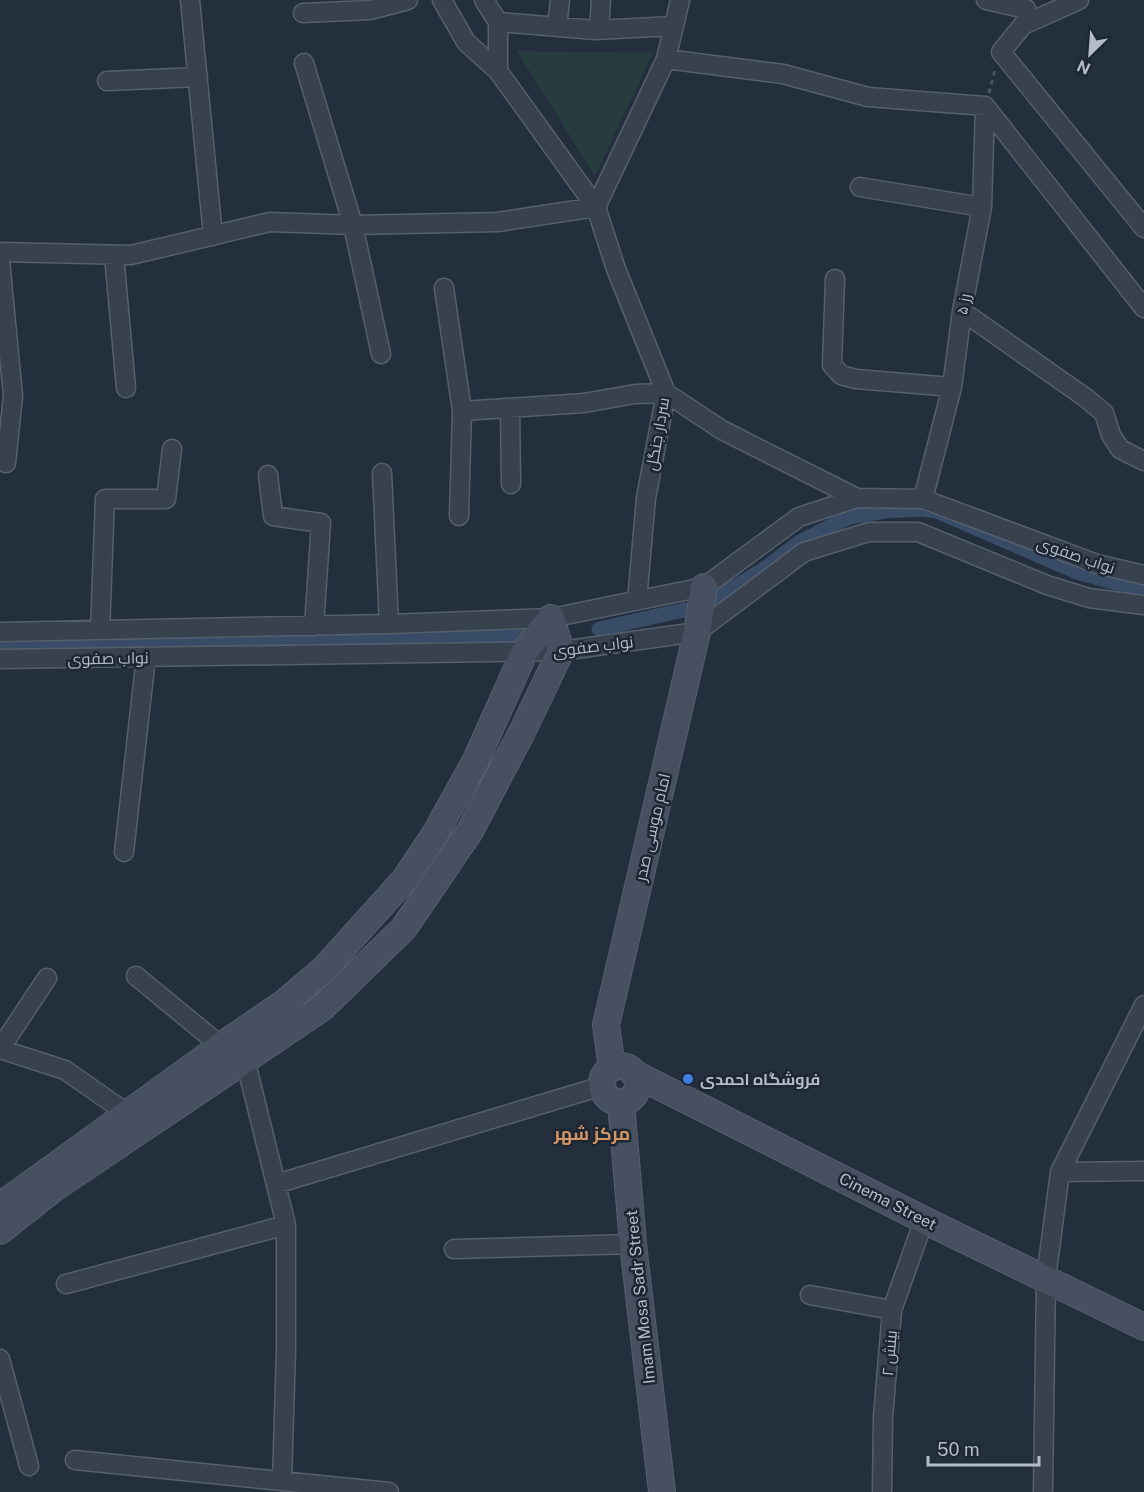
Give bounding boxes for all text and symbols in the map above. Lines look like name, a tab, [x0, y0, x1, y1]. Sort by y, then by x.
north arrow	[1060, 24, 1120, 84]
text: N	[1074, 56, 1094, 78]
street label: رز ۵	[952, 292, 975, 316]
street label: سردار جنگل	[642, 396, 674, 472]
street label: نواب صفوی	[1034, 533, 1117, 579]
street label: نواب صفوی	[552, 632, 635, 662]
street label: نواب صفوی	[67, 648, 149, 670]
street label: امام موسی صدر	[631, 771, 676, 884]
place label: فروشگاه احمدی	[700, 1070, 820, 1089]
marker: فروشگاه احمدی	[681, 1072, 695, 1086]
district label: مرکز شهر	[553, 1123, 630, 1145]
street label: Cinema Street	[836, 1169, 940, 1234]
street label: Imam Mosa Sadr Street	[622, 1209, 659, 1385]
street label: بینش ۲	[878, 1329, 902, 1377]
scale bar	[928, 1429, 1039, 1467]
text: 50 m	[937, 1439, 980, 1460]

